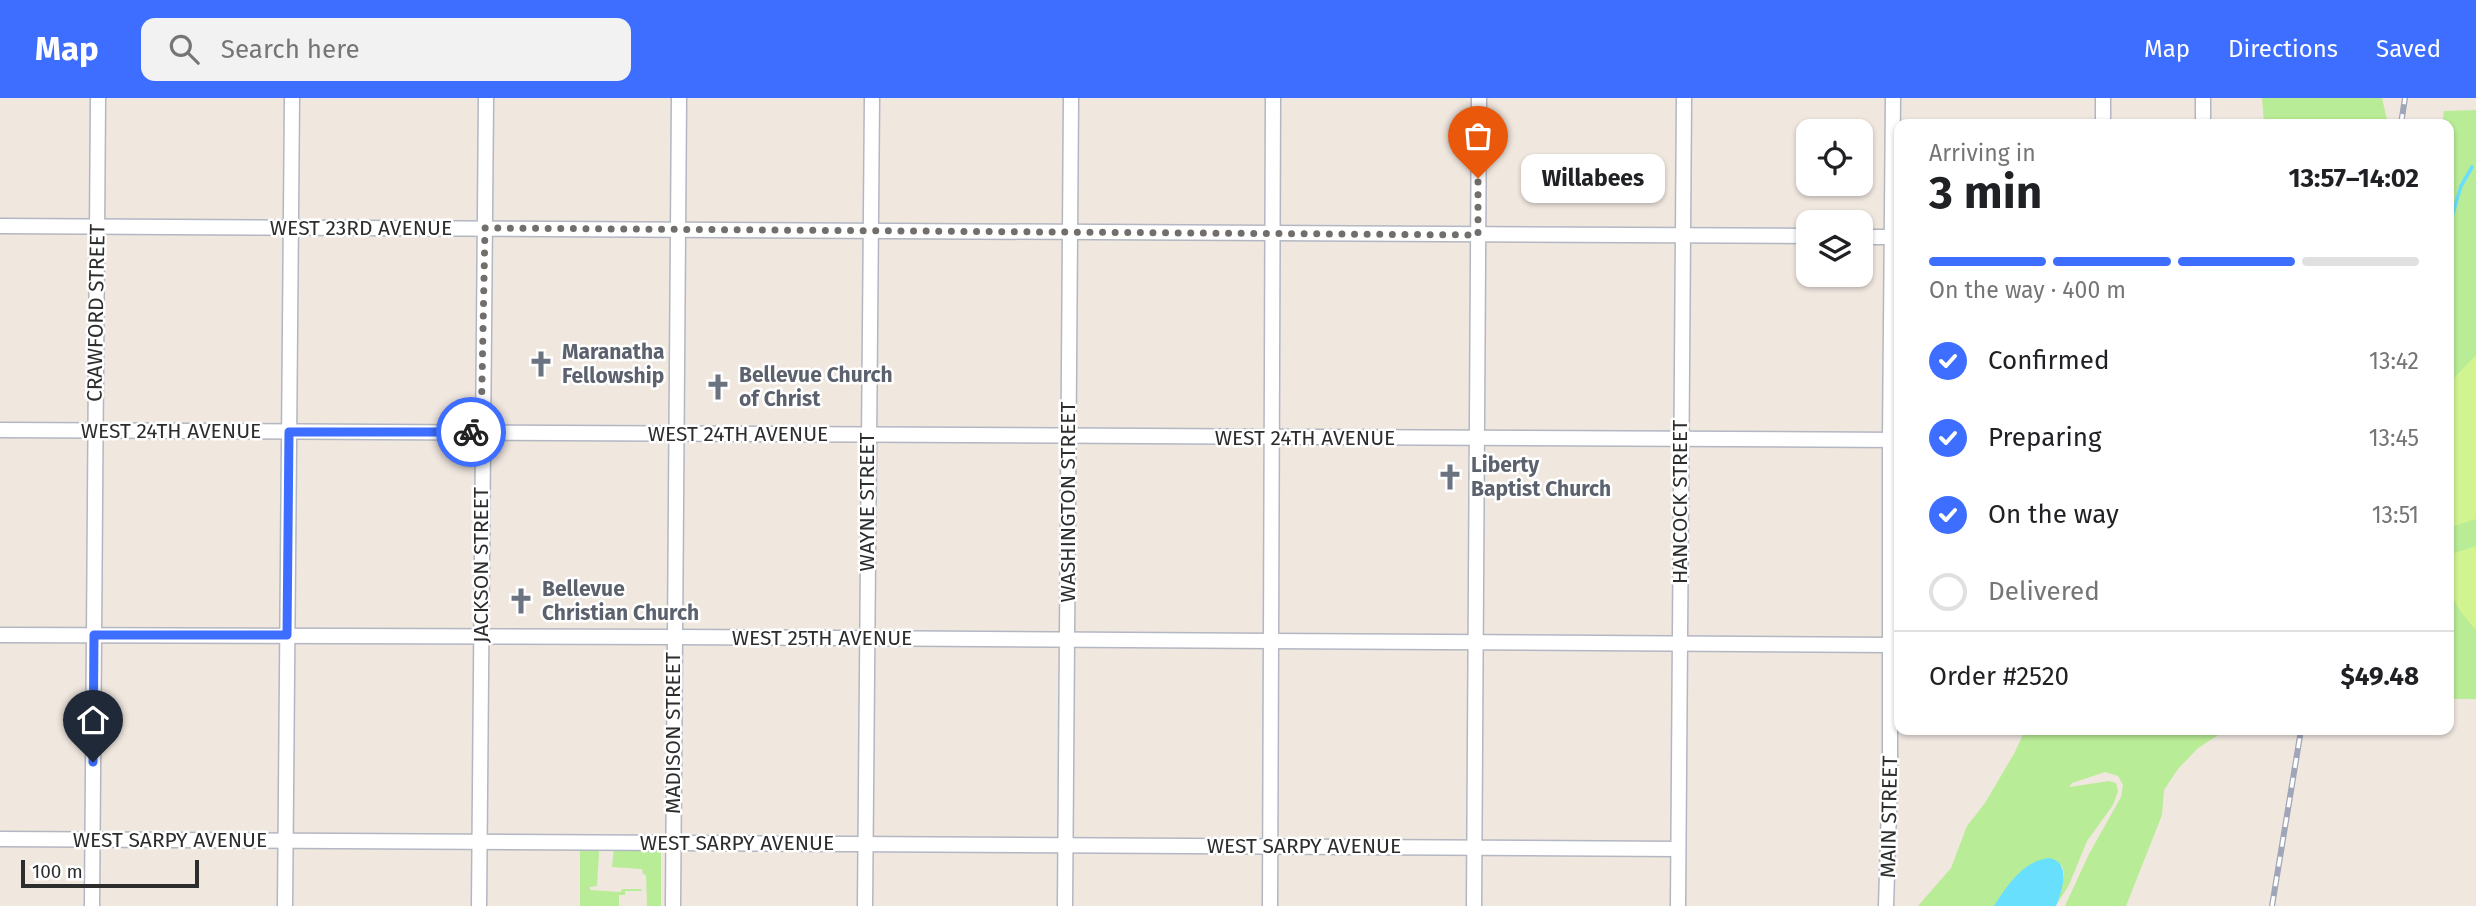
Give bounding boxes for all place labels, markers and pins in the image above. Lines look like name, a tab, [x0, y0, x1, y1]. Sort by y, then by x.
pin	[1448, 106, 1508, 178]
callout: Willabees	[1520, 154, 1664, 202]
place label: Maranatha Fellowship	[562, 339, 665, 389]
church icon: Maranatha Fellowship	[526, 349, 556, 379]
place label: Bellevue Church of Christ	[739, 362, 893, 412]
church icon: Bellevue Church of Christ	[703, 372, 733, 402]
place label: Liberty Baptist Church	[1471, 452, 1611, 502]
church icon: Liberty Baptist Church	[1435, 462, 1465, 492]
place label: Bellevue Christian Church	[542, 576, 699, 626]
church icon: Bellevue Christian Church	[506, 586, 536, 616]
pin	[63, 690, 123, 762]

